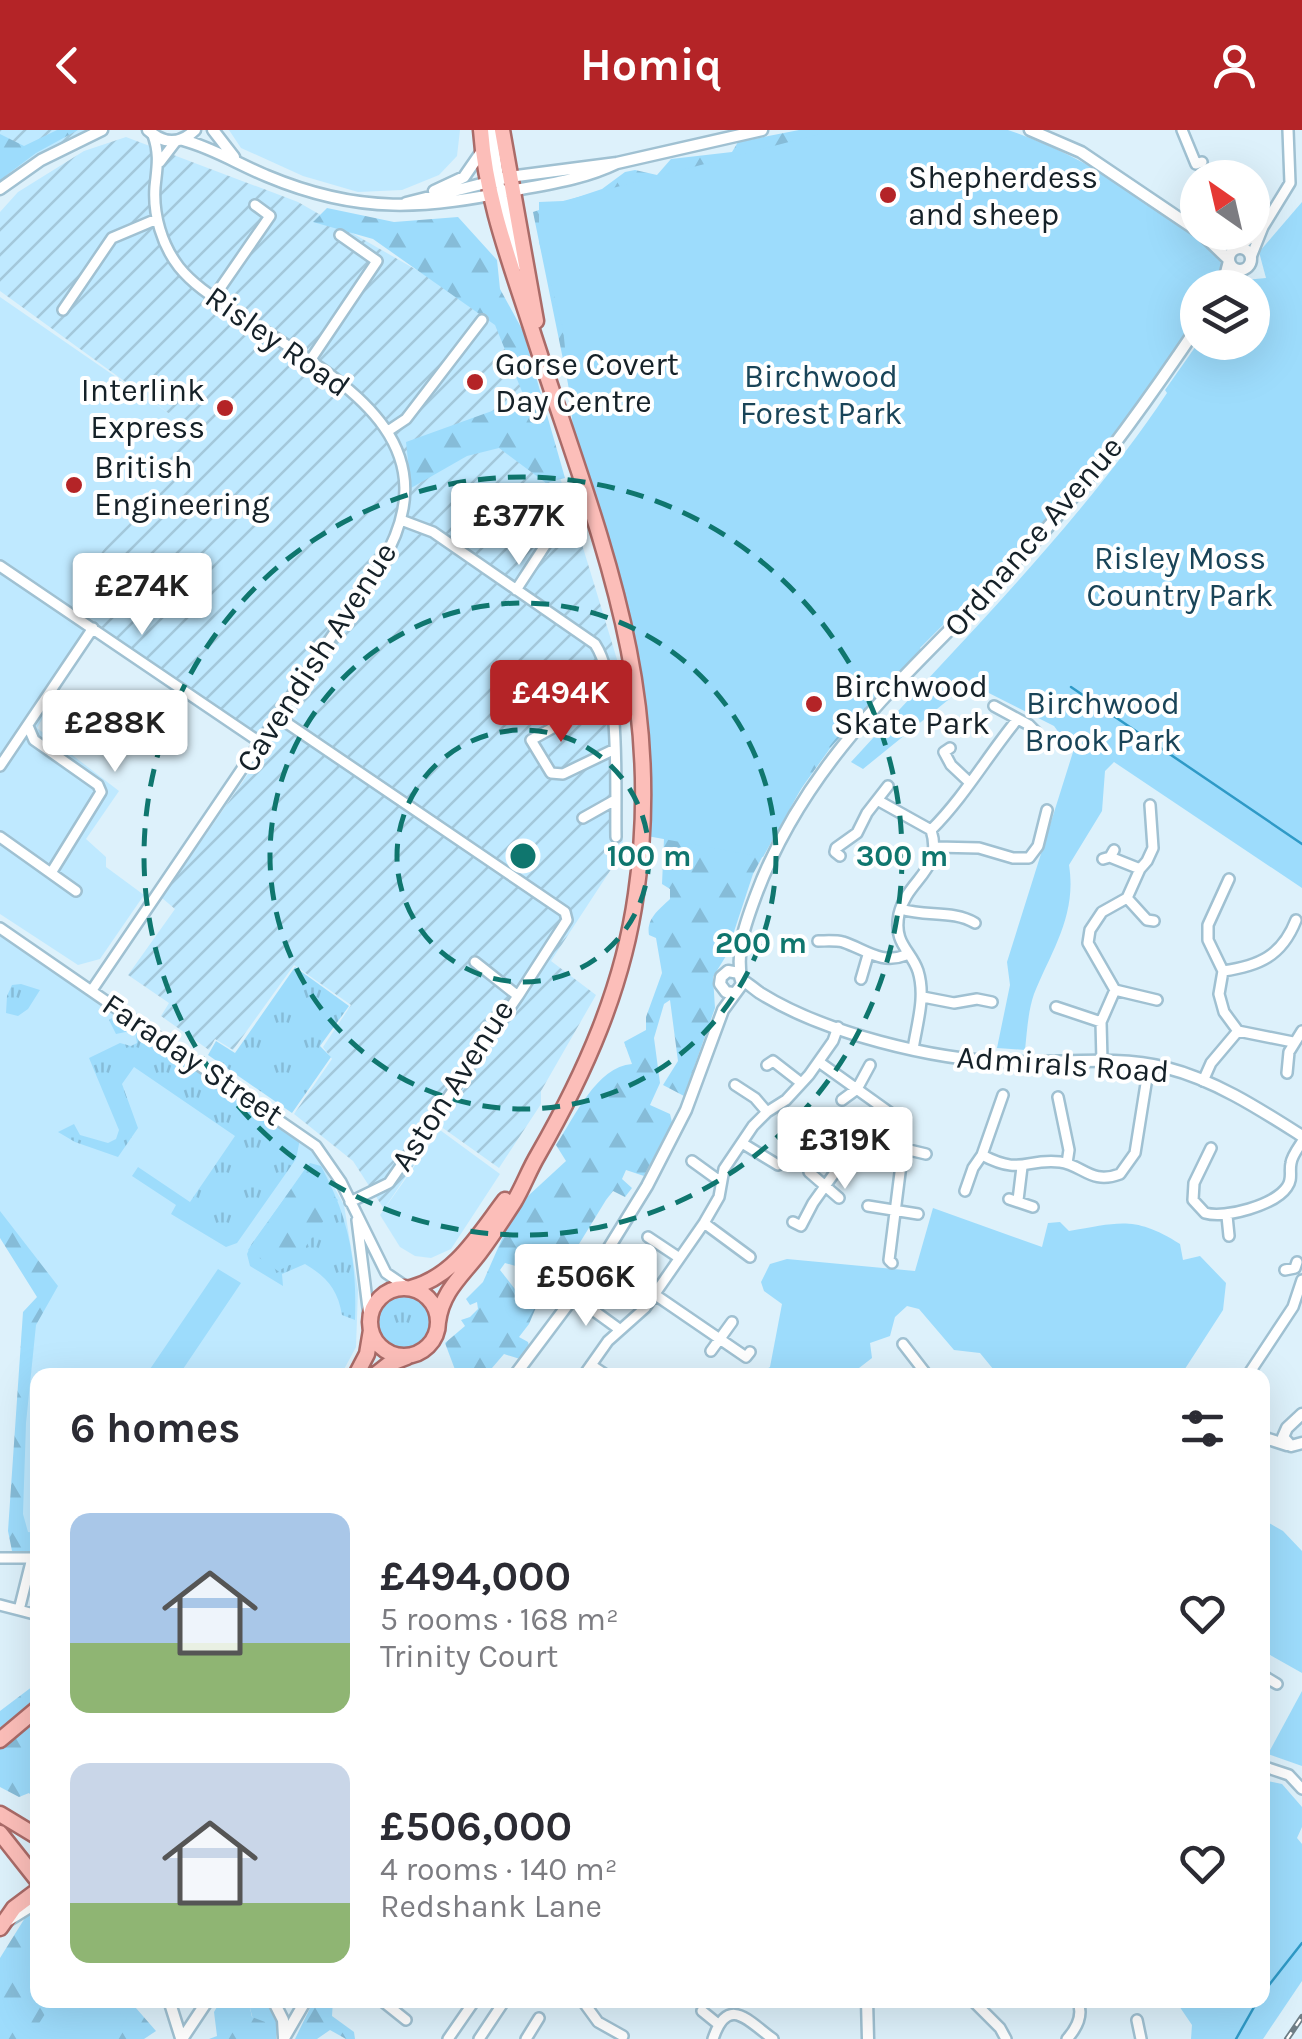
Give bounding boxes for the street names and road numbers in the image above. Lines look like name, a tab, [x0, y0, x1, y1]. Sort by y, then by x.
street label: Risley Road	[198, 278, 357, 405]
street label: Ordnance Avenue	[936, 429, 1130, 644]
street label: Cavendish Avenue	[228, 535, 405, 779]
street label: Faraday Street	[95, 985, 290, 1133]
street label: Aston Avenue	[383, 993, 522, 1178]
street label: Admirals Road	[955, 1039, 1171, 1090]

